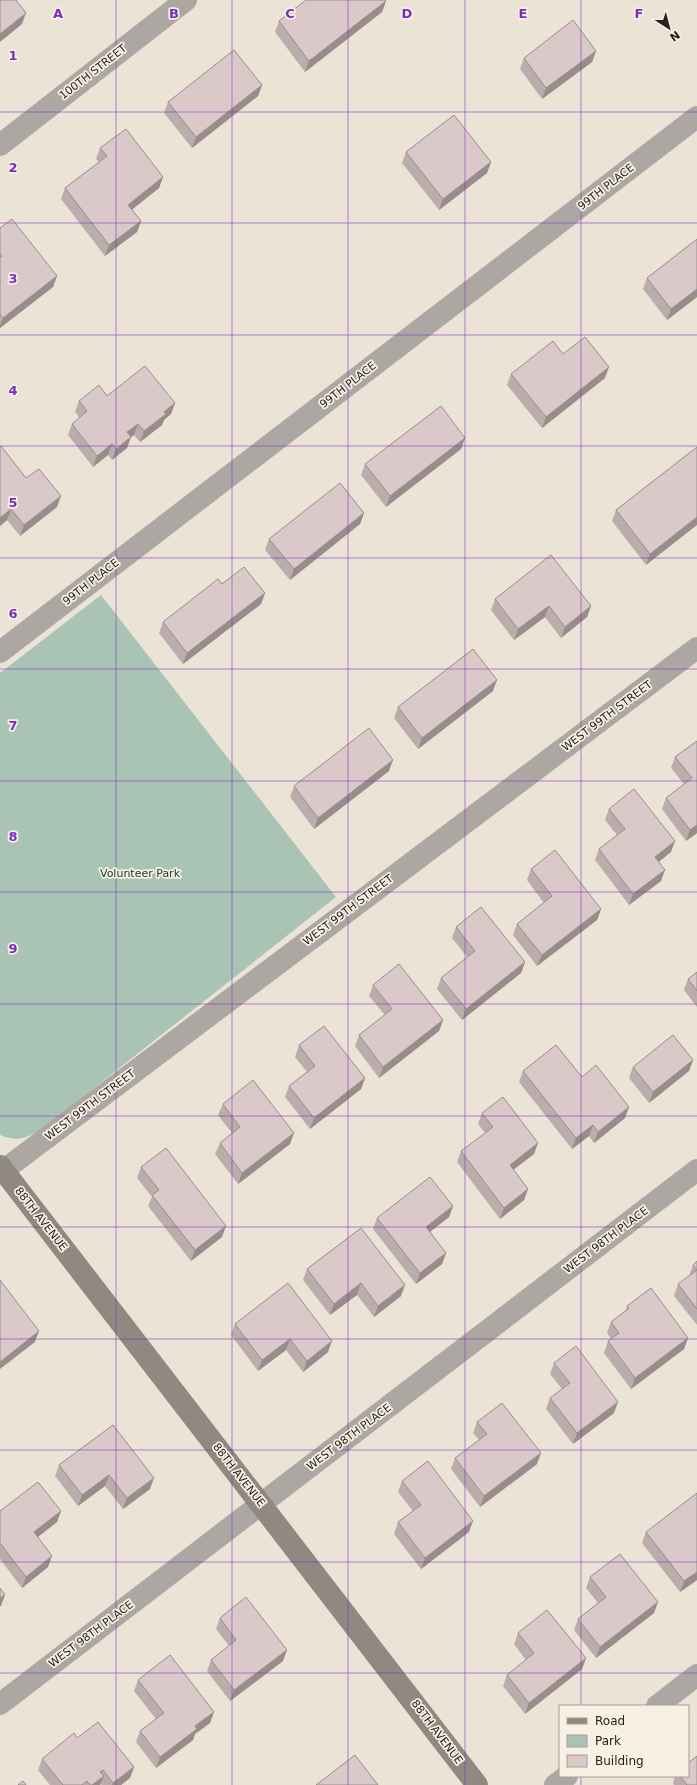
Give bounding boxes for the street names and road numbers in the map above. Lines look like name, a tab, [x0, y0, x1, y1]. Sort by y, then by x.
street label: 100TH STREET	[57, 42, 129, 102]
street label: 99TH PLACE	[575, 161, 637, 213]
street label: 99TH PLACE	[317, 359, 379, 411]
street label: 99TH PLACE	[60, 556, 122, 608]
street label: WEST 99TH STREET	[559, 678, 655, 754]
street label: WEST 99TH STREET	[300, 872, 396, 948]
street label: WEST 99TH STREET	[42, 1067, 138, 1143]
street label: 88TH AVENUE	[12, 1185, 70, 1253]
street label: WEST 98TH PLACE	[561, 1204, 651, 1276]
street label: WEST 98TH PLACE	[304, 1401, 394, 1473]
street label: 88TH AVENUE	[210, 1441, 268, 1509]
street label: WEST 98TH PLACE	[46, 1598, 136, 1670]
street label: 88TH AVENUE	[409, 1697, 465, 1767]

